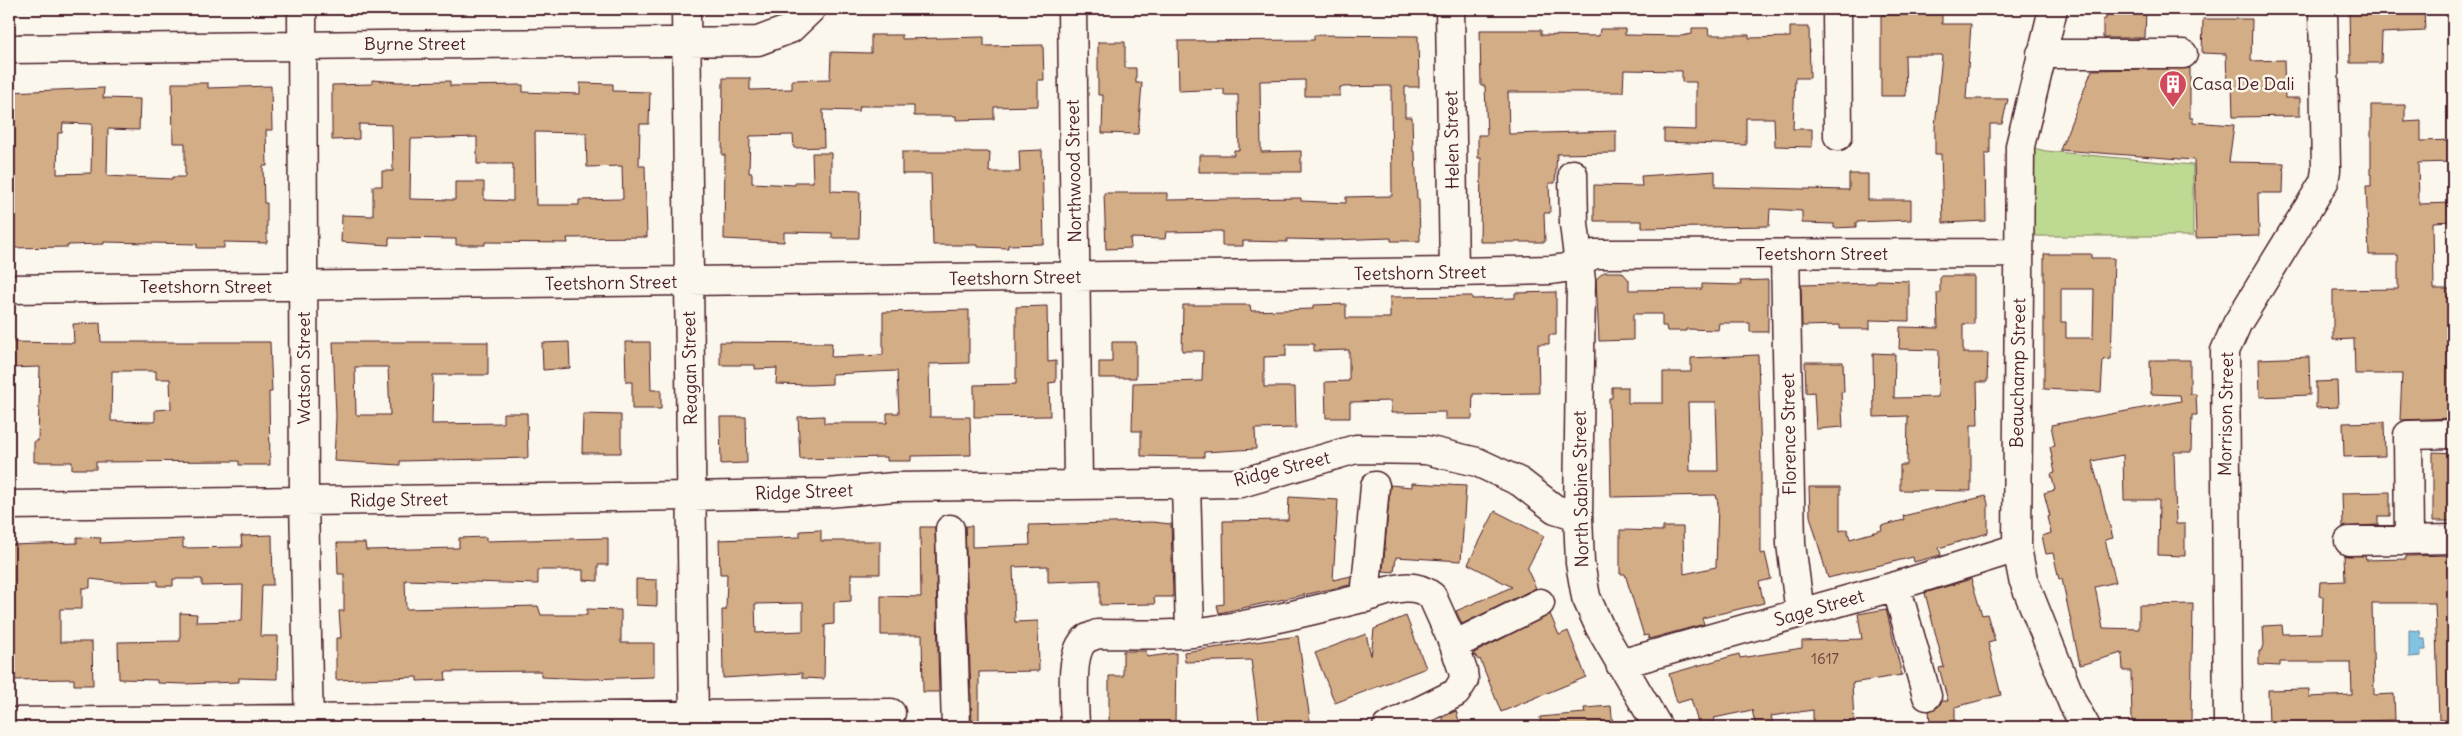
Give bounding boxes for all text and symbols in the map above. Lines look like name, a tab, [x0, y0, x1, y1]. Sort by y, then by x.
street label: Byrne Street	[364, 32, 466, 55]
building icon: Casa De Dali	[2158, 69, 2188, 108]
place label: Casa De Dali	[2192, 72, 2295, 95]
street label: Helen Street	[1439, 90, 1464, 190]
street label: Northwood Street	[1061, 99, 1086, 243]
street label: Teetshorn Street	[1756, 242, 1888, 265]
street label: Teetshorn Street	[1354, 260, 1486, 285]
street label: Teetshorn Street	[949, 265, 1081, 290]
street label: Teetshorn Street	[545, 270, 677, 295]
street label: Teetshorn Street	[140, 275, 272, 298]
street label: Beauchamp Street	[2005, 298, 2030, 448]
street label: Watson Street	[292, 311, 315, 425]
street label: Reagan Street	[677, 311, 702, 425]
street label: Morrison Street	[2213, 352, 2238, 476]
street label: Florence Street	[1776, 373, 1801, 495]
street label: North Sabine Street	[1568, 410, 1593, 568]
street label: Ridge Street	[1231, 445, 1332, 492]
street label: Ridge Street	[755, 478, 853, 505]
street label: Ridge Street	[350, 487, 448, 512]
street label: Sage Street	[1771, 584, 1866, 631]
house number: 1617	[1811, 649, 1839, 668]

